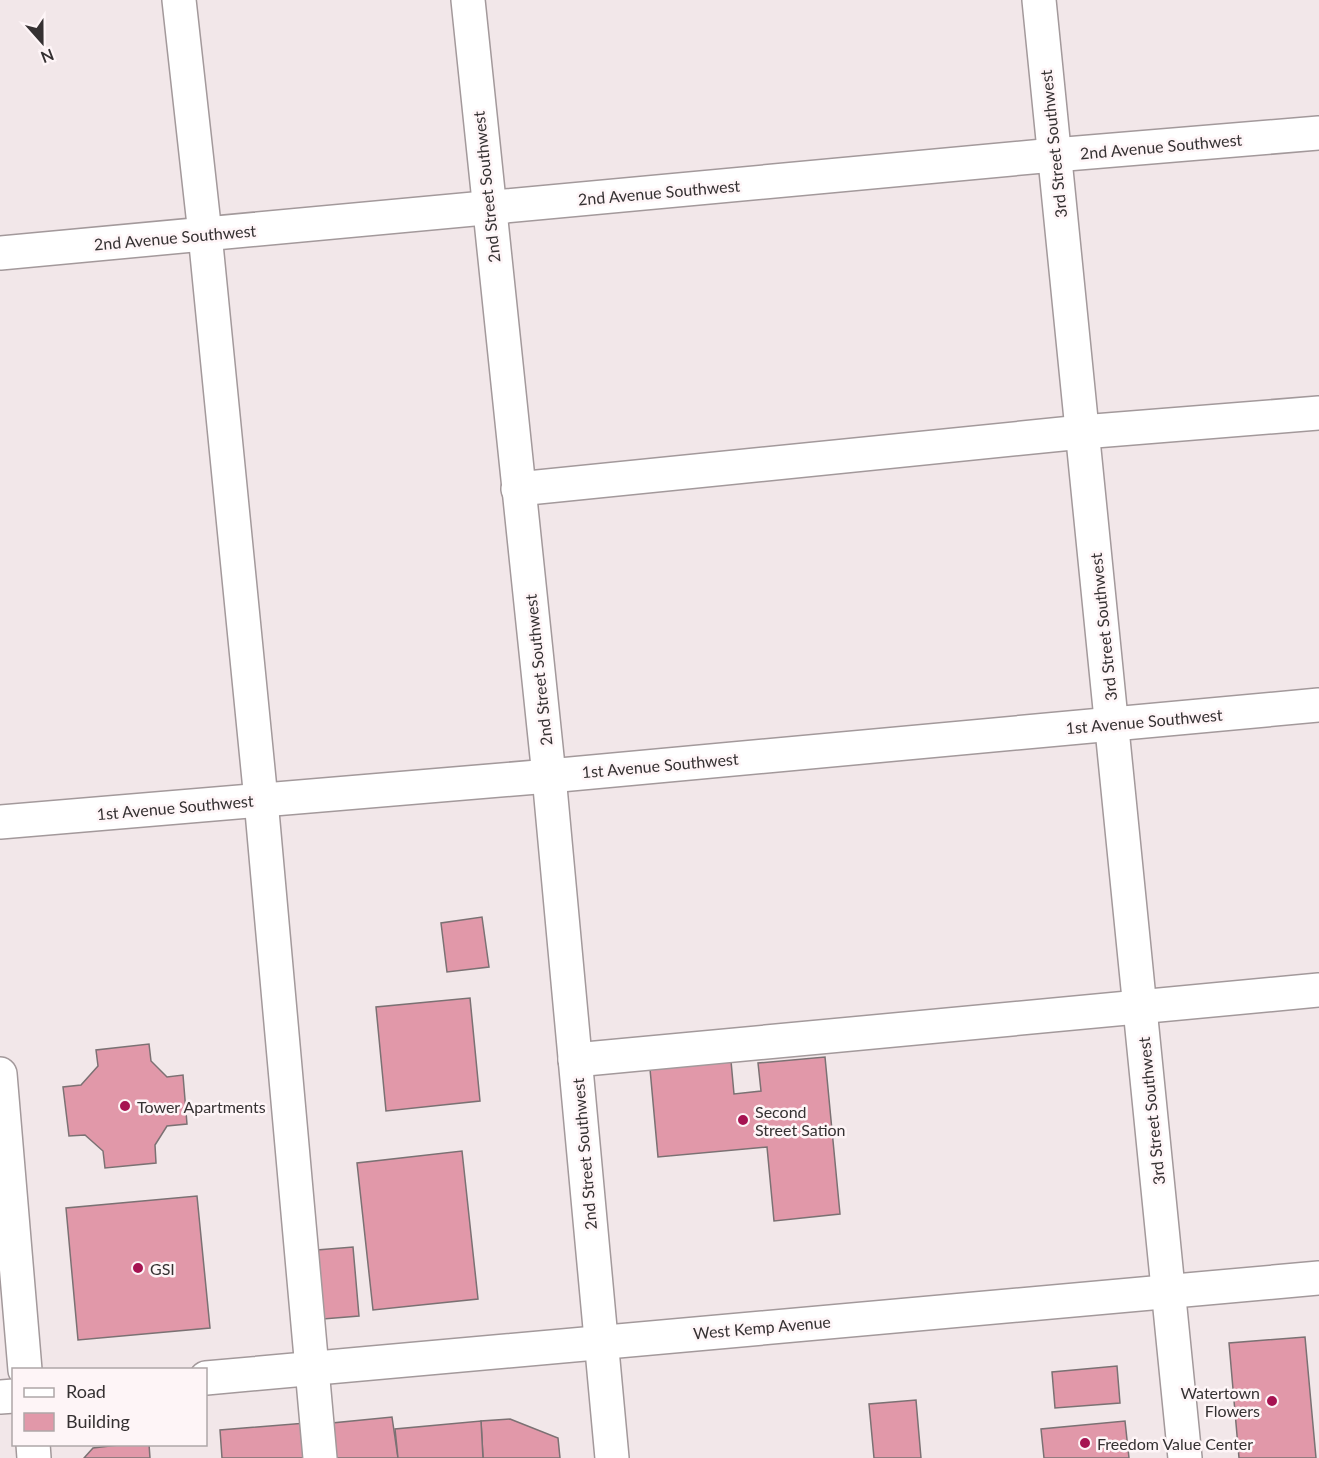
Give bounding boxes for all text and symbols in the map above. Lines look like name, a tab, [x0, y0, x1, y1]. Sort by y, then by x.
north arrow	[12, 12, 72, 72]
text: N	[38, 45, 57, 68]
street label: 3rd Street Southwest	[1036, 69, 1070, 219]
street label: 2nd Street Southwest	[469, 110, 503, 264]
street label: 2nd Avenue Southwest	[1079, 129, 1243, 163]
street label: 2nd Avenue Southwest	[577, 175, 741, 209]
street label: 2nd Avenue Southwest	[93, 220, 257, 254]
street label: 3rd Street Southwest	[1086, 552, 1120, 702]
street label: 2nd Street Southwest	[521, 593, 555, 747]
street label: 1st Avenue Southwest	[1065, 705, 1223, 737]
street label: 1st Avenue Southwest	[581, 749, 739, 781]
street label: 1st Avenue Southwest	[96, 791, 254, 823]
street label: 3rd Street Southwest	[1134, 1036, 1168, 1186]
street label: 2nd Street Southwest	[568, 1077, 600, 1231]
place label: Tower Apartments	[137, 1097, 266, 1116]
marker: Tower Apartments	[118, 1099, 132, 1113]
place label: Second Street Sation	[755, 1102, 846, 1139]
marker: Second Street Sation	[736, 1113, 750, 1127]
place label: GSI	[150, 1259, 175, 1278]
marker: GSI	[131, 1261, 145, 1275]
street label: West Kemp Avenue	[692, 1312, 832, 1342]
legend	[12, 1368, 207, 1446]
text: Road	[66, 1380, 106, 1402]
place label: Watertown Flowers	[1180, 1383, 1260, 1420]
marker: Watertown Flowers	[1265, 1394, 1279, 1408]
text: Building	[66, 1410, 130, 1432]
place label: Freedom Value Center	[1097, 1434, 1253, 1453]
marker: Freedom Value Center	[1078, 1436, 1092, 1450]

